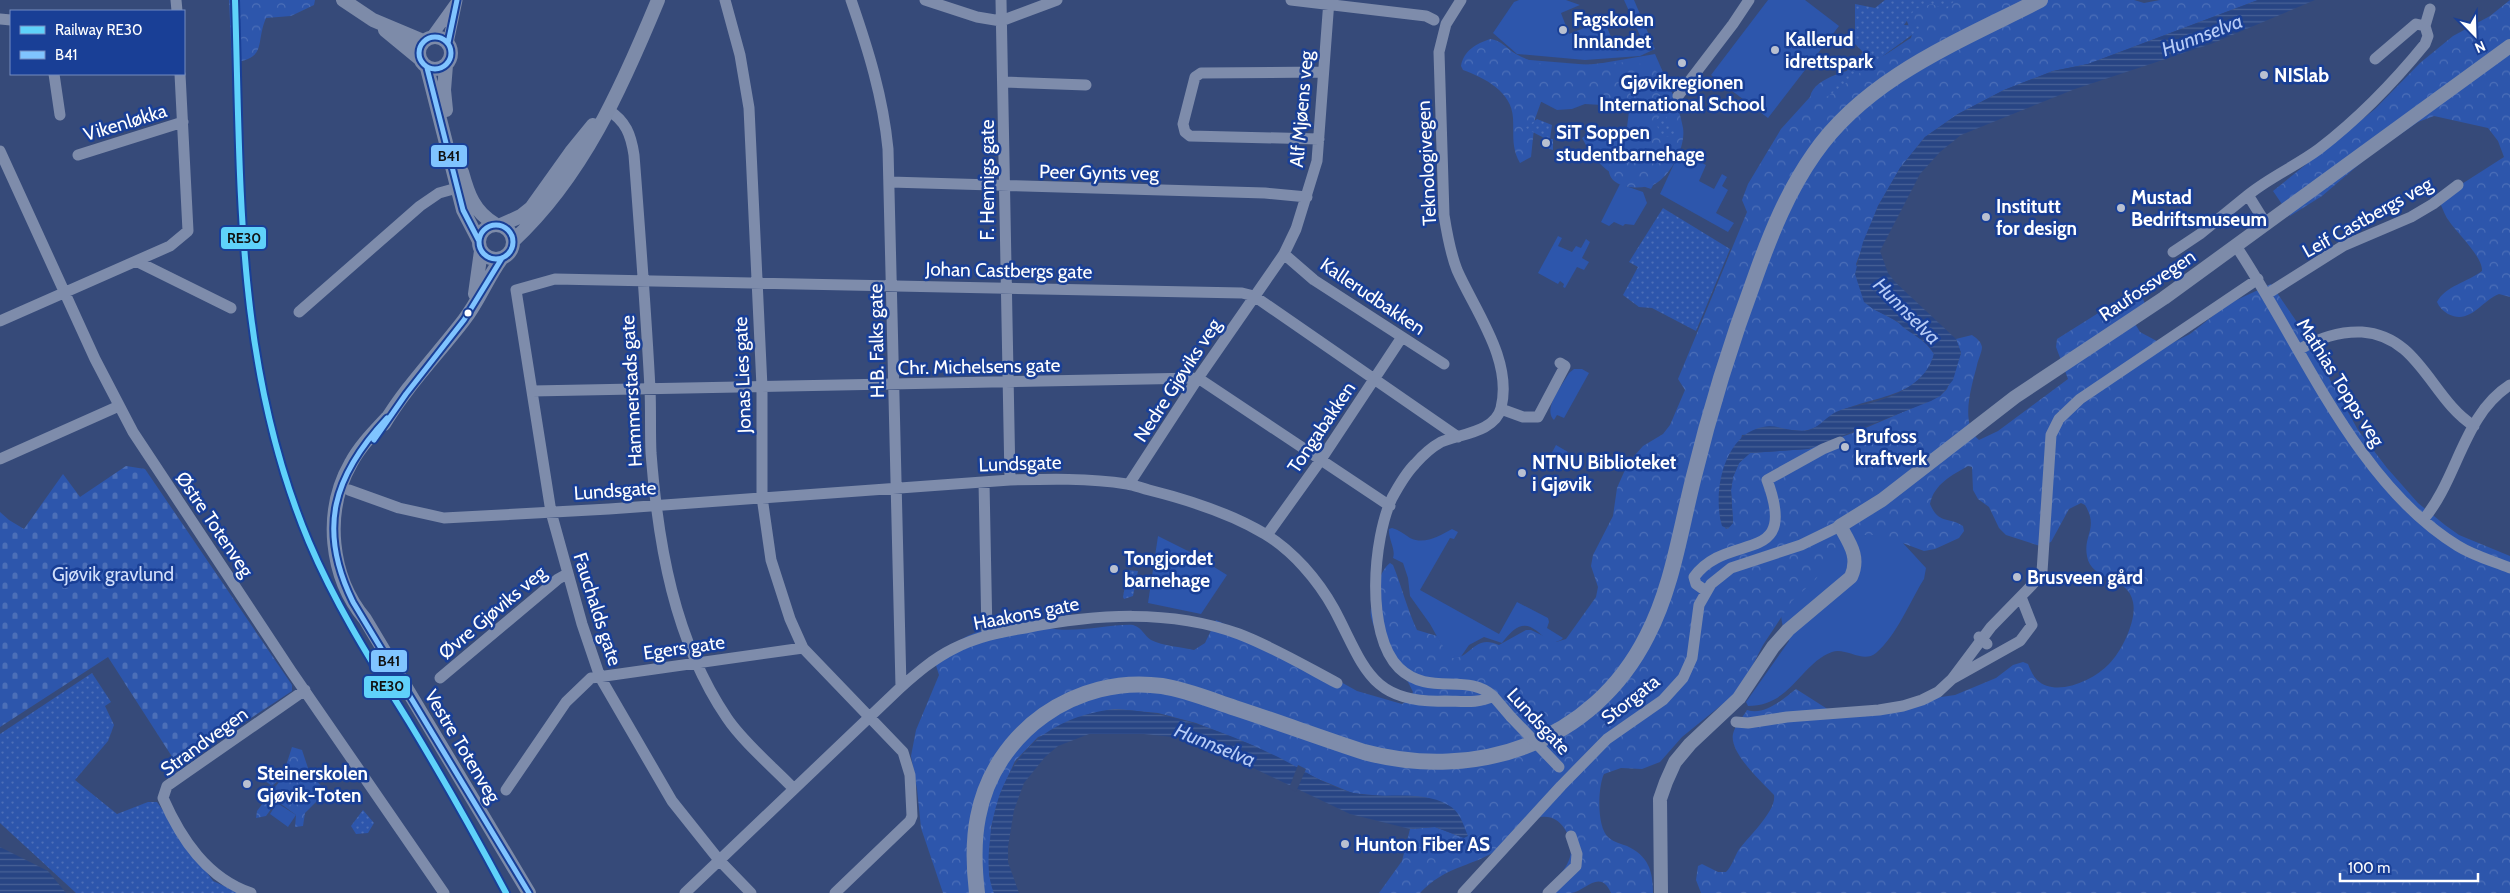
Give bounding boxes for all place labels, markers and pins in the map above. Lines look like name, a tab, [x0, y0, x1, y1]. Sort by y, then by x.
place label: Fagskolen Innlandet	[1573, 8, 1654, 53]
marker: Fagskolen Innlandet	[1557, 24, 1569, 36]
place label: Kallerud idrettspark	[1785, 28, 1874, 73]
marker: Kallerud idrettspark	[1769, 44, 1781, 56]
marker: Gjøvikregionen International School	[1676, 57, 1688, 69]
place label: NISlab	[2274, 64, 2329, 87]
marker: NISlab	[2258, 69, 2270, 81]
place label: Gjøvikregionen International School	[1599, 71, 1765, 116]
place label: SiT Soppen studentbarnehage	[1556, 121, 1705, 166]
marker: SiT Soppen studentbarnehage	[1540, 137, 1552, 149]
place label: Mustad Bedriftsmuseum	[2131, 186, 2267, 231]
place label: Institutt for design	[1996, 195, 2077, 240]
marker: Mustad Bedriftsmuseum	[2115, 202, 2127, 214]
marker: Institutt for design	[1980, 211, 1992, 223]
unlabelled marker	[463, 308, 473, 318]
place label: Brufoss kraftverk	[1855, 425, 1928, 470]
marker: Brufoss kraftverk	[1839, 441, 1851, 453]
place label: NTNU Biblioteket i Gjøvik	[1532, 451, 1677, 496]
marker: NTNU Biblioteket i Gjøvik	[1516, 467, 1528, 479]
place label: Tongjordet barnehage	[1124, 547, 1214, 592]
marker: Tongjordet barnehage	[1108, 563, 1120, 575]
place label: Brusveen gård	[2027, 566, 2143, 589]
marker: Brusveen gård	[2011, 571, 2023, 583]
place label: Steinerskolen Gjøvik-Toten	[257, 762, 368, 807]
marker: Steinerskolen Gjøvik-Toten	[241, 778, 253, 790]
place label: Hunton Fiber AS	[1355, 833, 1490, 856]
marker: Hunton Fiber AS	[1339, 838, 1351, 850]

